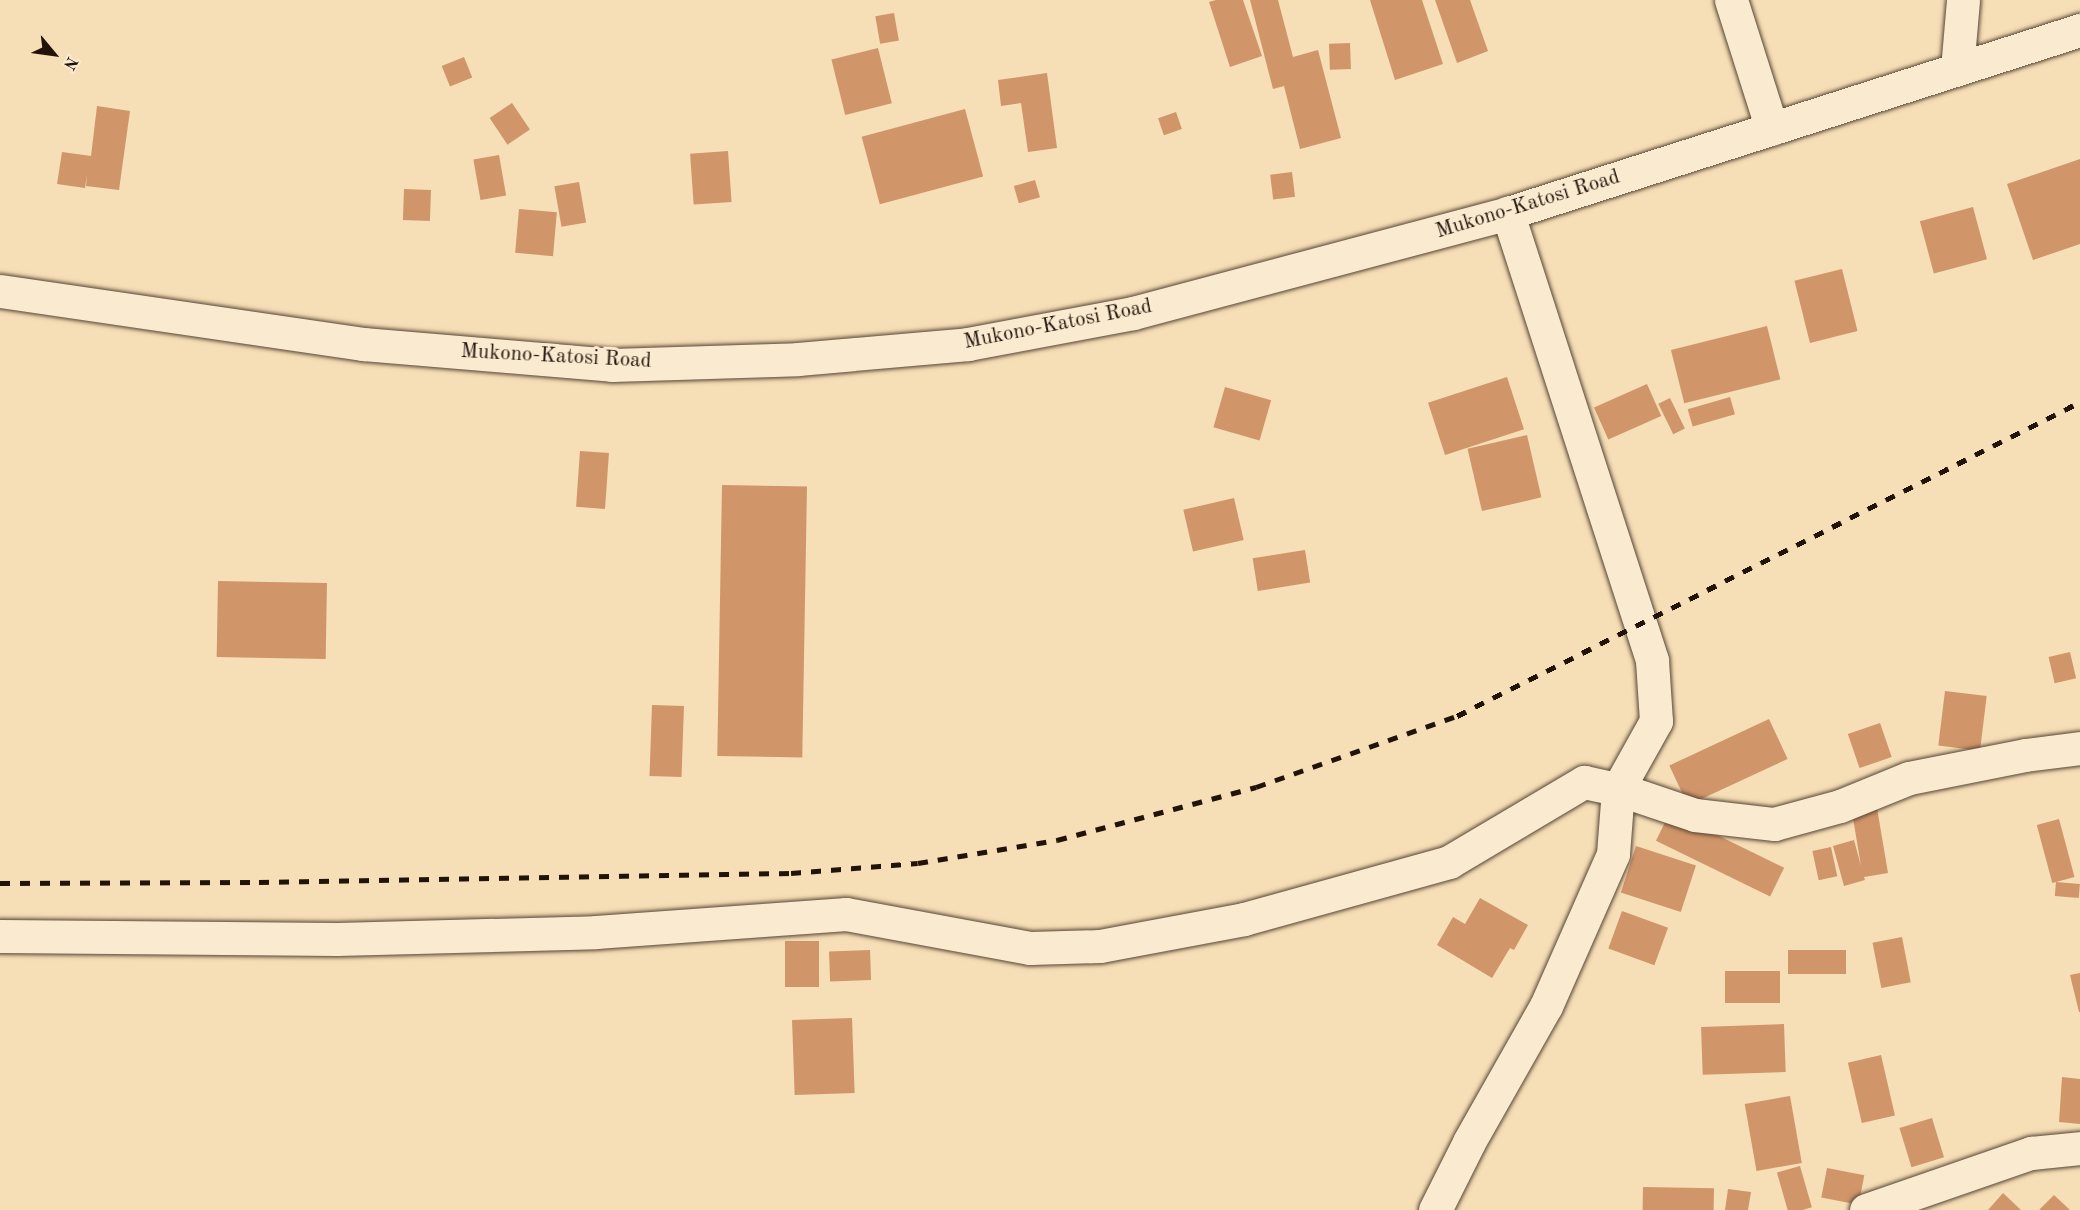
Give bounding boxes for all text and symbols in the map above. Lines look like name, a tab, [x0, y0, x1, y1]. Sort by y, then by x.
north arrow	[24, 24, 84, 84]
text: N	[60, 53, 80, 72]
street label: Mukono-Katosi Road	[1433, 165, 1623, 245]
street label: Mukono-Katosi Road	[962, 294, 1154, 356]
street label: Mukono-Katosi Road	[460, 339, 652, 375]

